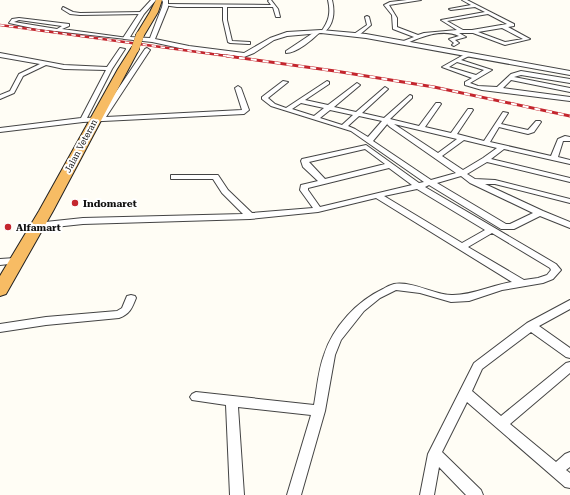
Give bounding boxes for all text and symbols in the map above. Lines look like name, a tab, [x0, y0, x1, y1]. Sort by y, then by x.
street label: Jalan Veteran	[63, 118, 99, 174]
marker: Indomaret	[70, 198, 80, 208]
place label: Indomaret	[83, 198, 137, 209]
marker: Alfamart	[3, 222, 13, 232]
place label: Alfamart	[16, 222, 61, 233]

